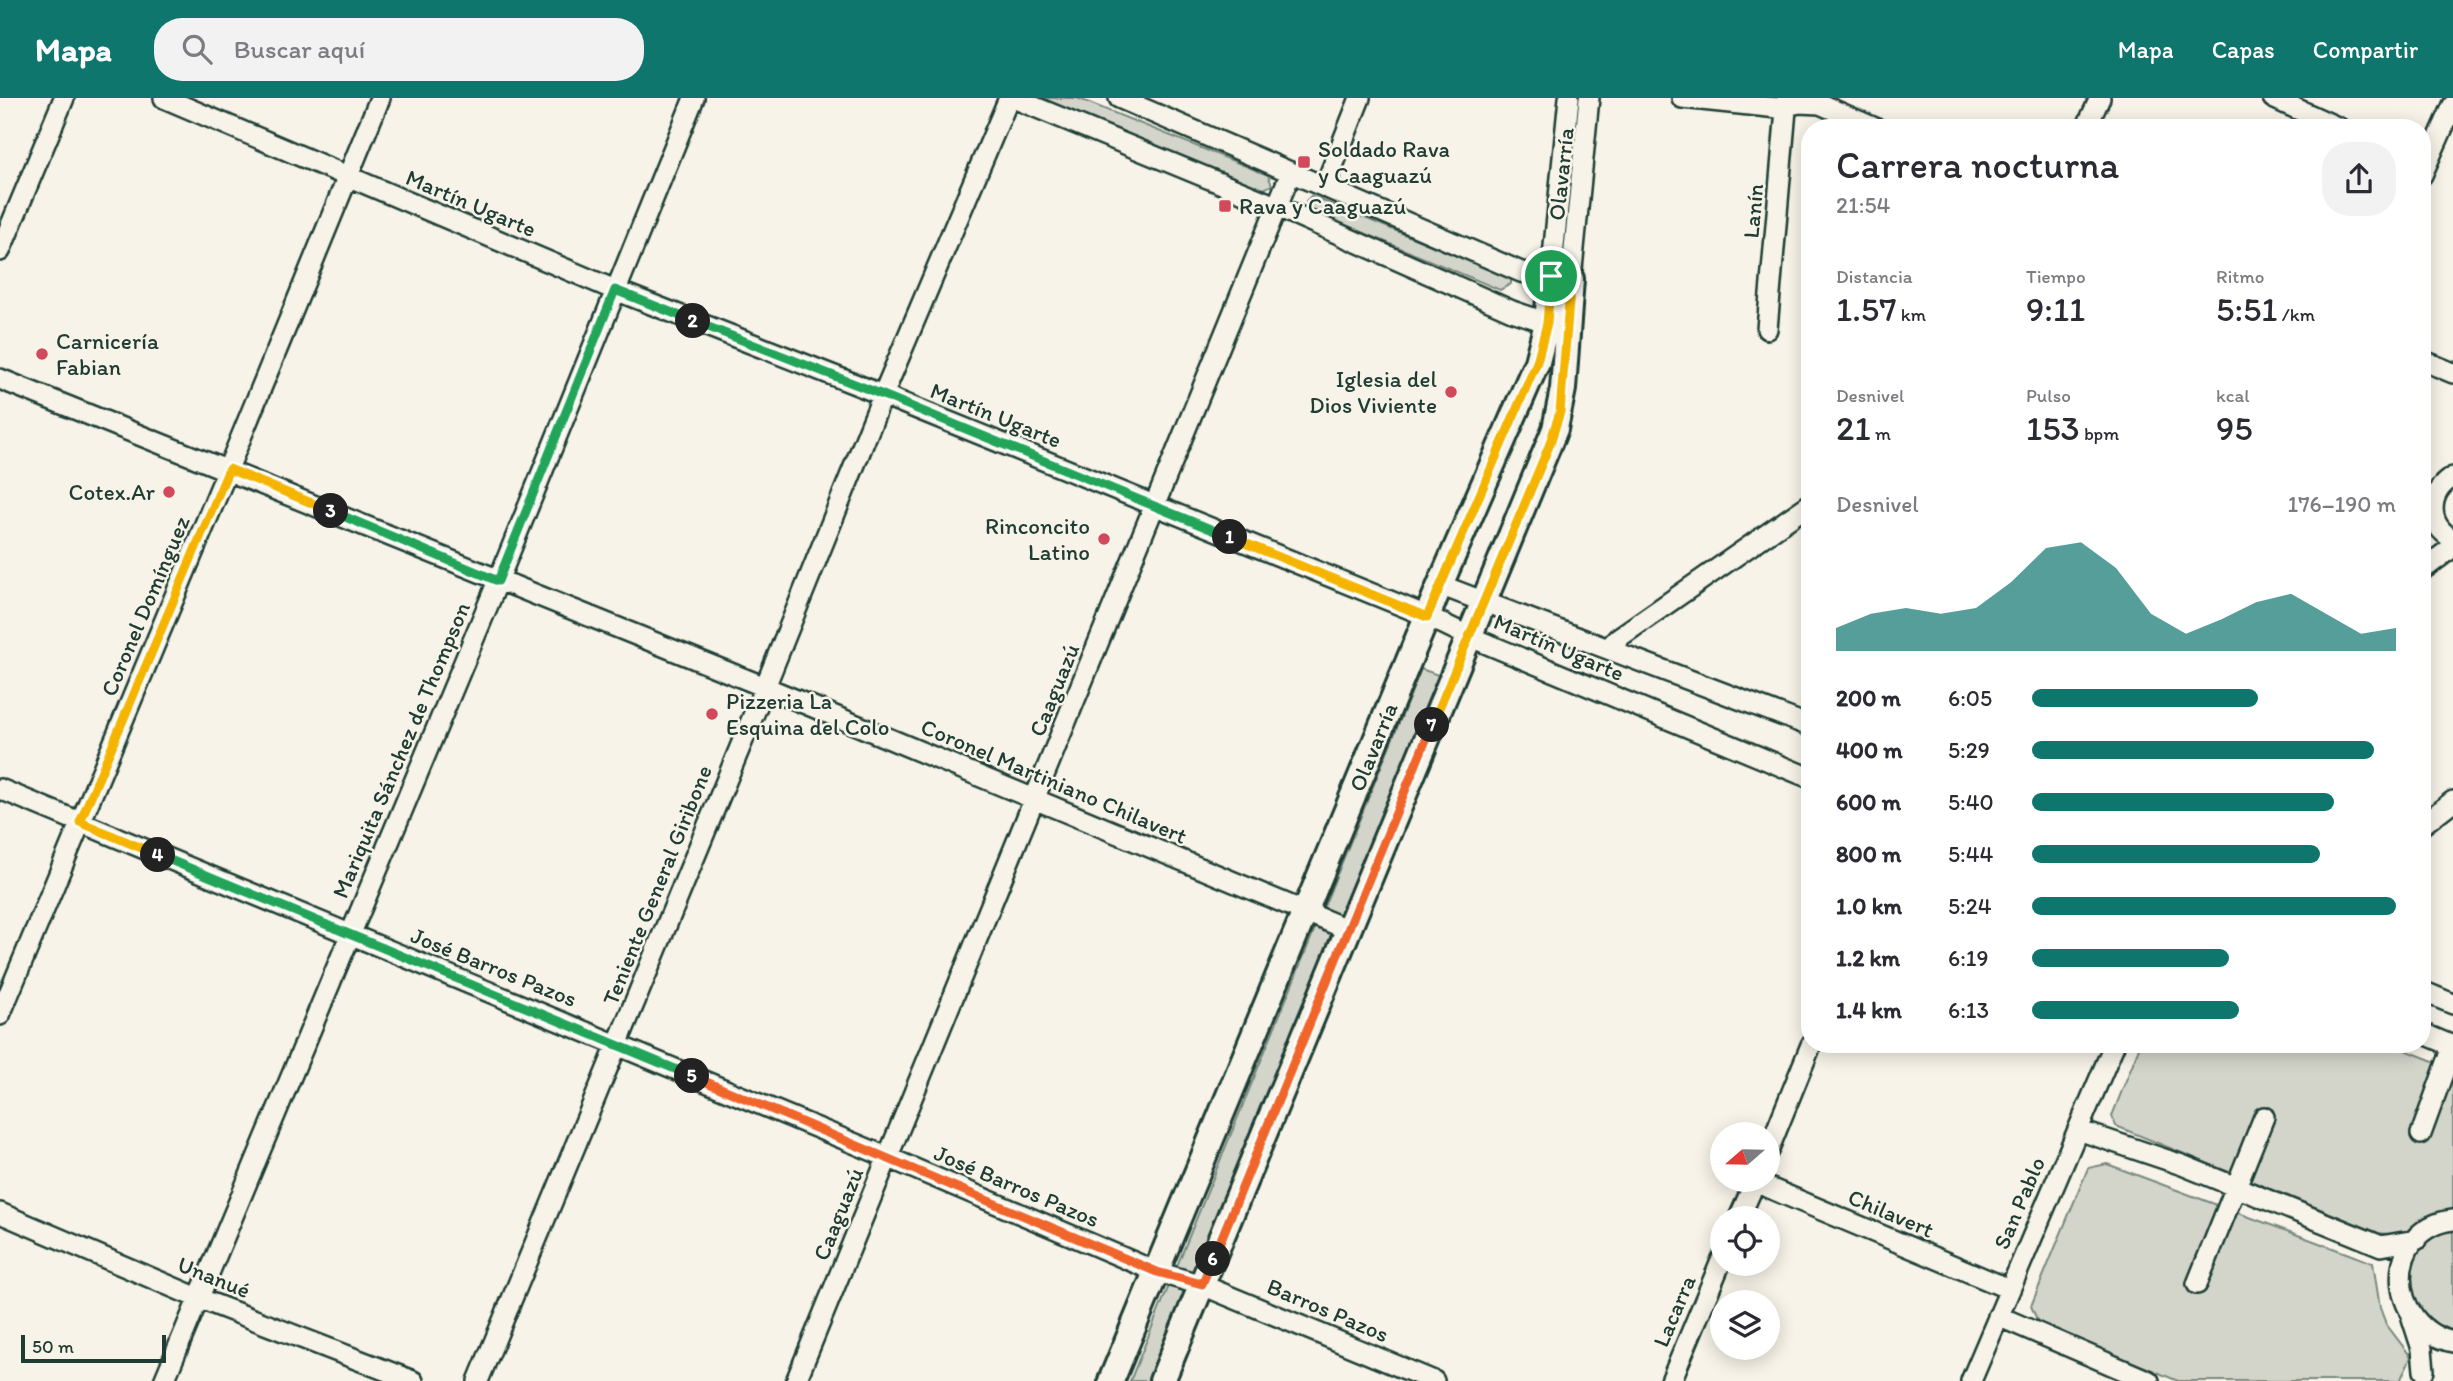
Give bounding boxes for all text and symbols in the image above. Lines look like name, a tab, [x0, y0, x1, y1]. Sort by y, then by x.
search box	[154, 18, 644, 81]
text: Mapa	[35, 30, 112, 69]
icon: search	[178, 30, 216, 68]
text: Buscar aquí	[234, 33, 365, 65]
text: Mapa	[2118, 35, 2174, 64]
text: Capas	[2212, 35, 2275, 64]
text: Compartir	[2313, 35, 2418, 64]
street label: Olavarría	[1542, 126, 1580, 222]
place label: Soldado Rava y Caaguazú	[1318, 135, 1450, 189]
text: Carrera nocturna	[1836, 142, 2119, 188]
button: share	[2322, 142, 2396, 216]
marker: Soldado Rava y Caaguazú	[1296, 154, 1312, 170]
street label: Martín Ugarte	[402, 163, 540, 243]
street label: Lanín	[1737, 183, 1769, 239]
text: 21:54	[1836, 191, 1890, 219]
place label: Rava y Caaguazú	[1239, 192, 1407, 220]
marker: Rava y Caaguazú	[1217, 198, 1233, 214]
pin	[1521, 246, 1581, 306]
icon: arrive	[1532, 257, 1570, 295]
text: Distancia	[1836, 265, 1913, 288]
text: Tiempo	[2026, 265, 2086, 288]
text: Ritmo	[2216, 265, 2264, 288]
text: 1.57	[1836, 288, 1897, 330]
text: 9:11	[2026, 288, 2085, 330]
text: 5:51	[2216, 288, 2278, 330]
text: km	[1897, 303, 1926, 326]
text: /km	[2278, 303, 2315, 326]
pin: 2	[676, 304, 710, 339]
text: 2	[688, 309, 698, 332]
place label: Carnicería Fabian	[56, 327, 159, 381]
marker: Carnicería Fabian	[34, 346, 50, 362]
place label: Iglesia del Dios Viviente	[1309, 365, 1437, 419]
street label: Martín Ugarte	[926, 376, 1066, 454]
marker: Iglesia del Dios Viviente	[1443, 384, 1459, 400]
text: Desnivel	[1836, 384, 1904, 407]
text: Pulso	[2026, 384, 2071, 407]
text: kcal	[2216, 384, 2250, 407]
text: 21	[1836, 407, 1871, 449]
text: 153	[2026, 407, 2080, 449]
text: 95	[2216, 407, 2253, 449]
text: m	[1871, 422, 1891, 445]
text: bpm	[2080, 422, 2119, 445]
place label: Cotex.Ar	[69, 478, 155, 506]
marker: Cotex.Ar	[161, 484, 177, 500]
text: Desnivel	[1836, 490, 1919, 518]
text: 176–190 m	[2288, 490, 2396, 518]
pin: 3	[314, 494, 348, 528]
text: 3	[325, 499, 336, 522]
street label: Coronel Domínguez	[94, 511, 196, 700]
place label: Rinconcito Latino	[985, 512, 1090, 566]
pin: 1	[1212, 520, 1248, 555]
text: 1	[1225, 525, 1234, 548]
marker: Rinconcito Latino	[1096, 531, 1112, 547]
street label: Mariquita Sánchez de Thompson	[326, 598, 476, 902]
street label: Martín Ugarte	[1490, 607, 1628, 687]
street label: Caaguazú	[1023, 639, 1085, 741]
text: 200 m	[1836, 684, 1901, 712]
text: 6:05	[1948, 684, 1992, 712]
place label: Pizzeria La Esquina del Colo	[726, 687, 889, 741]
street label: Olavarría	[1343, 698, 1403, 795]
marker: Pizzeria La Esquina del Colo	[704, 706, 720, 722]
pin: 7	[1414, 708, 1450, 742]
street label: Coronel Martiniano Chilavert	[917, 712, 1192, 850]
text: 7	[1427, 713, 1436, 736]
text: 400 m	[1836, 736, 1903, 764]
text: 5:29	[1948, 736, 1990, 764]
street label: Teniente General Giribone	[596, 761, 718, 1009]
text: 600 m	[1836, 788, 1901, 816]
text: 5:40	[1948, 788, 1994, 816]
pin: 4	[140, 838, 176, 872]
text: 800 m	[1836, 840, 1901, 868]
text: 5:44	[1948, 840, 1993, 868]
text: 4	[152, 843, 163, 866]
text: 1.0 km	[1836, 892, 1902, 920]
text: 5:24	[1948, 892, 1992, 920]
street label: José Barros Pazos	[407, 921, 581, 1013]
text: 1.2 km	[1836, 944, 1900, 972]
text: 6:19	[1948, 944, 1989, 972]
text: 1.4 km	[1836, 996, 1902, 1024]
text: 6:13	[1948, 996, 1989, 1024]
pin: 5	[674, 1058, 710, 1094]
text: 5	[687, 1064, 696, 1087]
north arrow	[1710, 1122, 1780, 1192]
map controls	[1710, 1122, 1780, 1360]
street label: José Barros Pazos	[930, 1139, 1104, 1233]
street label: San Pablo	[1987, 1153, 2051, 1253]
street label: Caaguazú	[807, 1163, 869, 1265]
street label: Chilavert	[1844, 1182, 1938, 1244]
button: locate	[1710, 1206, 1780, 1276]
pin: 6	[1196, 1242, 1230, 1276]
text: 6	[1207, 1247, 1218, 1270]
street label: Unanué	[174, 1250, 254, 1304]
street label: Lacarra	[1646, 1271, 1702, 1351]
street label: Barros Pazos	[1263, 1272, 1393, 1348]
button: layers	[1710, 1290, 1780, 1360]
scale bar	[21, 1332, 166, 1364]
text: 50 m	[32, 1335, 74, 1358]

